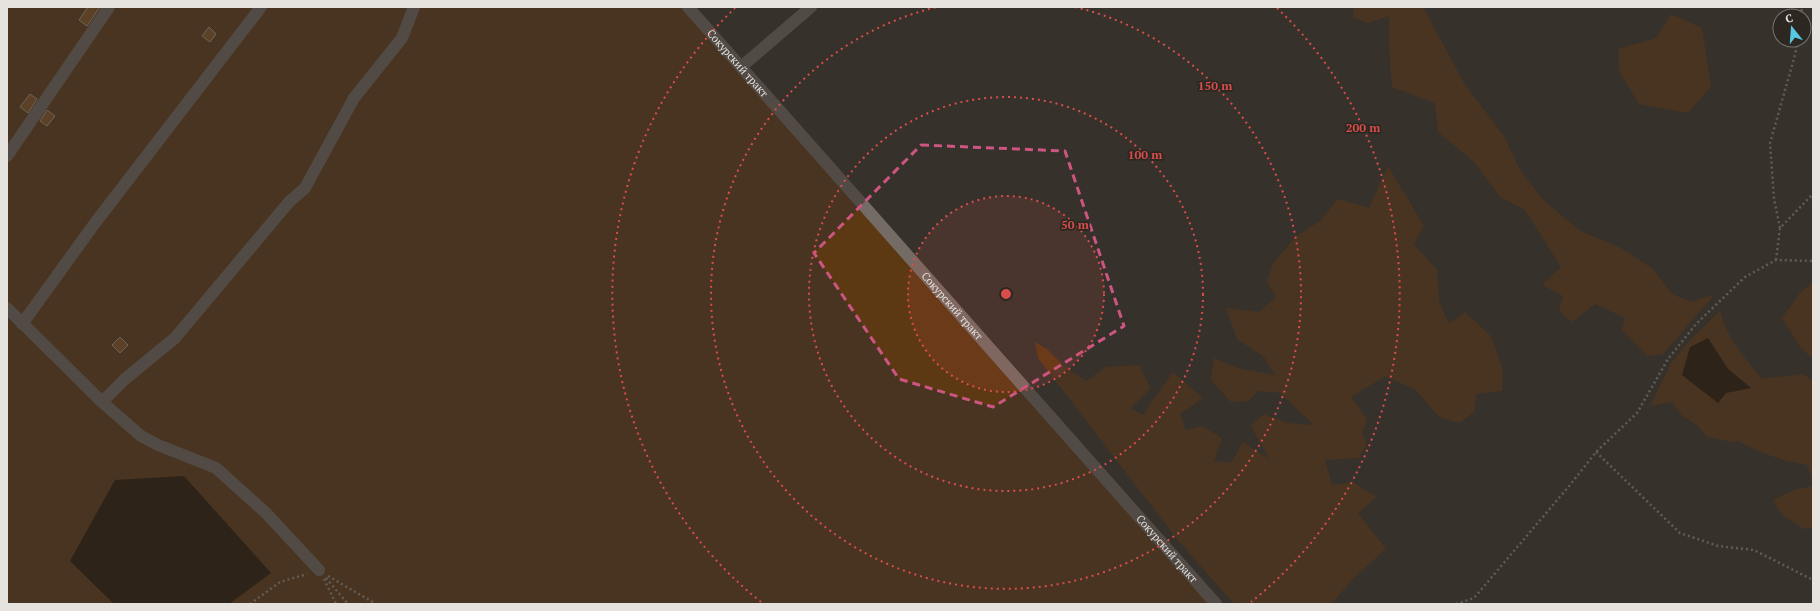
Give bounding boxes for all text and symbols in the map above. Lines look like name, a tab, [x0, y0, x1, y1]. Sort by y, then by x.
north arrow	[1772, 8, 1812, 48]
text: С	[1784, 11, 1795, 26]
street label: Сокурский тракт	[704, 26, 772, 100]
text: 150 m	[1198, 78, 1232, 93]
text: 200 m	[1346, 120, 1380, 135]
text: 100 m	[1128, 147, 1162, 162]
text: 50 m	[1061, 217, 1089, 232]
street label: Сокурский тракт	[919, 269, 986, 343]
centre of rings	[999, 287, 1013, 301]
street label: Сокурский тракт	[1133, 512, 1201, 586]

